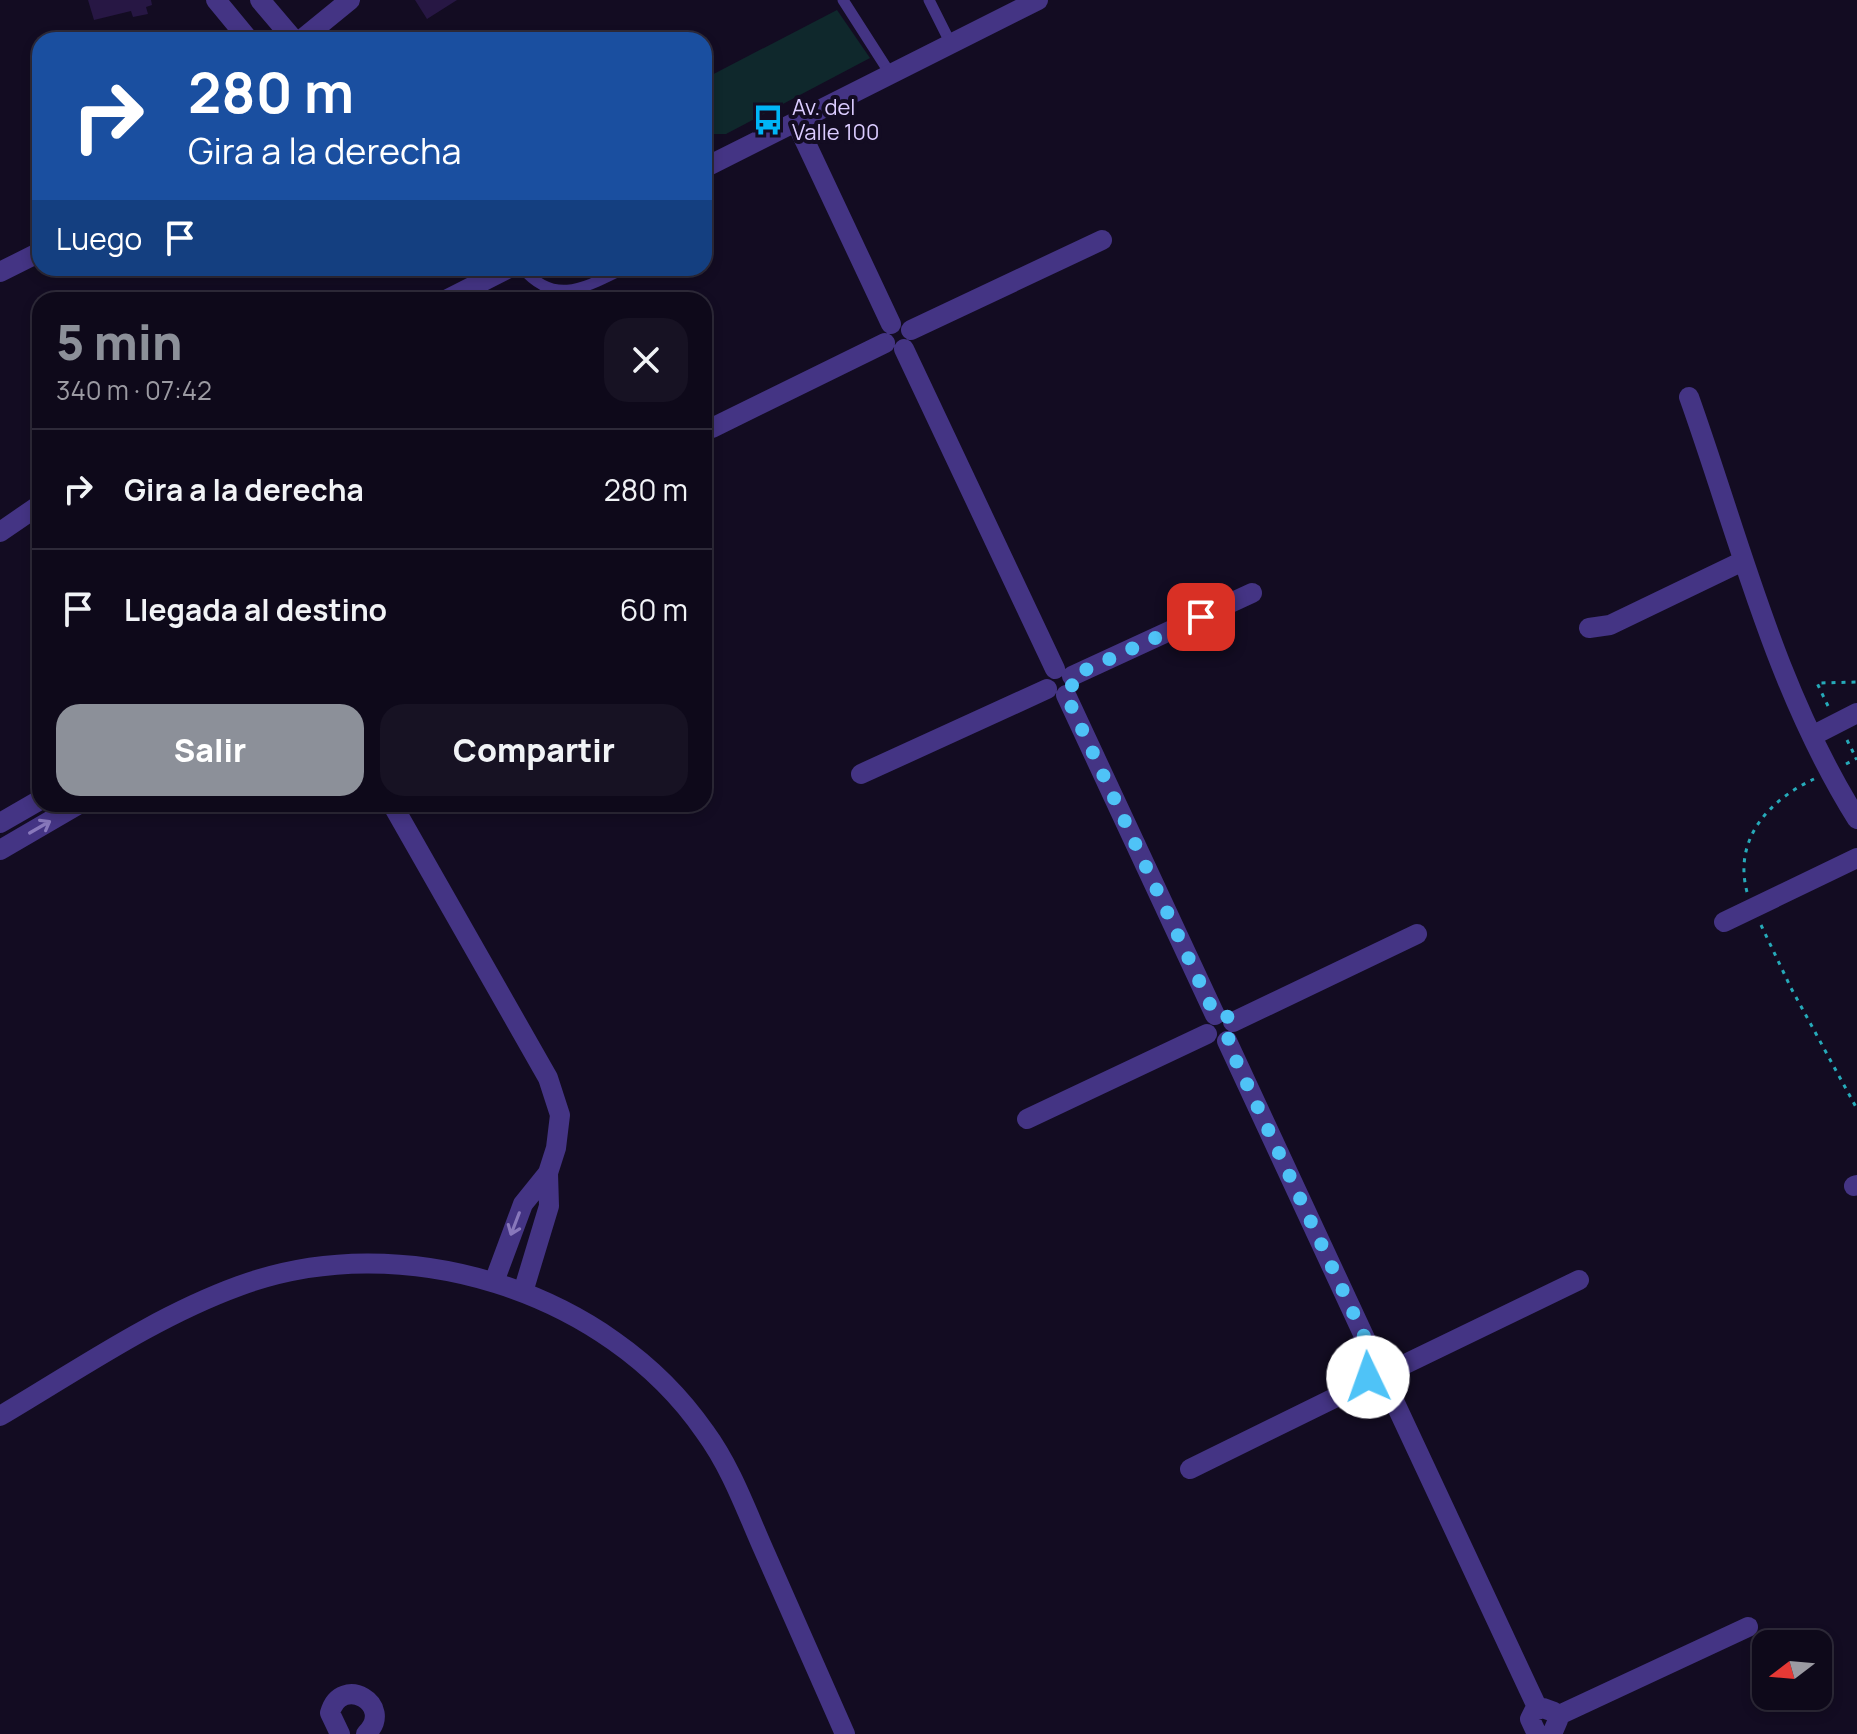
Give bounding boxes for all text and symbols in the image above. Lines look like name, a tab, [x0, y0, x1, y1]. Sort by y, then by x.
text: 280 m	[188, 53, 354, 130]
icon: right	[56, 64, 160, 168]
place label: Av. del Valle 100	[792, 92, 879, 147]
bus stop icon: Av. del Valle 100	[751, 103, 785, 137]
text: Gira a la derecha	[188, 126, 461, 175]
icon: arrive	[158, 216, 202, 260]
text: Luego	[56, 218, 142, 259]
text: 5 min	[56, 309, 183, 374]
button: close	[604, 318, 688, 402]
text: 340 m · 07:42	[56, 372, 212, 408]
icon: right	[56, 467, 100, 511]
text: Gira a la derecha	[124, 469, 364, 510]
text: 280 m	[604, 469, 688, 510]
pin	[1167, 583, 1235, 651]
icon: arrive	[56, 587, 100, 631]
text: Llegada al destino	[124, 589, 387, 630]
text: 60 m	[620, 589, 688, 630]
icon: arrive	[1179, 595, 1223, 639]
button: Salir	[56, 704, 364, 796]
button: Compartir	[380, 704, 688, 796]
one-way arrow	[27, 819, 51, 834]
one-way arrow	[507, 1211, 521, 1236]
position arrow	[1326, 1335, 1410, 1419]
north arrow	[1752, 1630, 1832, 1710]
map controls	[1752, 1630, 1832, 1710]

